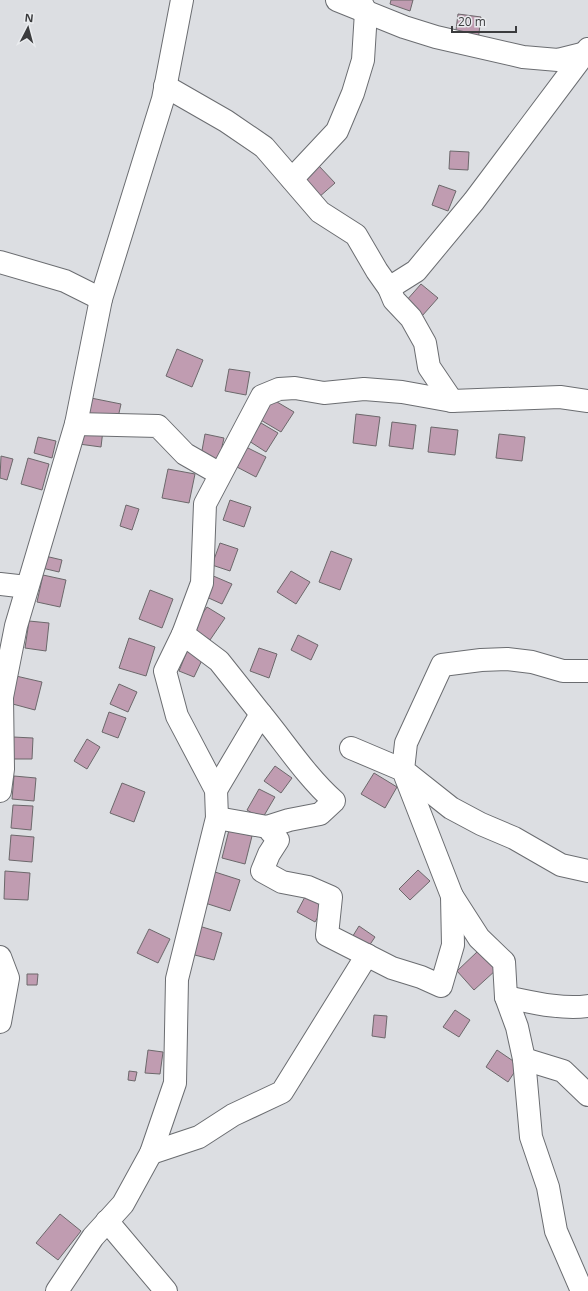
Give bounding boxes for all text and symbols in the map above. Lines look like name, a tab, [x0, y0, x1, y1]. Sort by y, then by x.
north arrow	[8, 8, 48, 48]
scale bar	[452, 8, 516, 34]
text: N	[24, 10, 34, 25]
text: 20 m	[458, 13, 486, 30]

